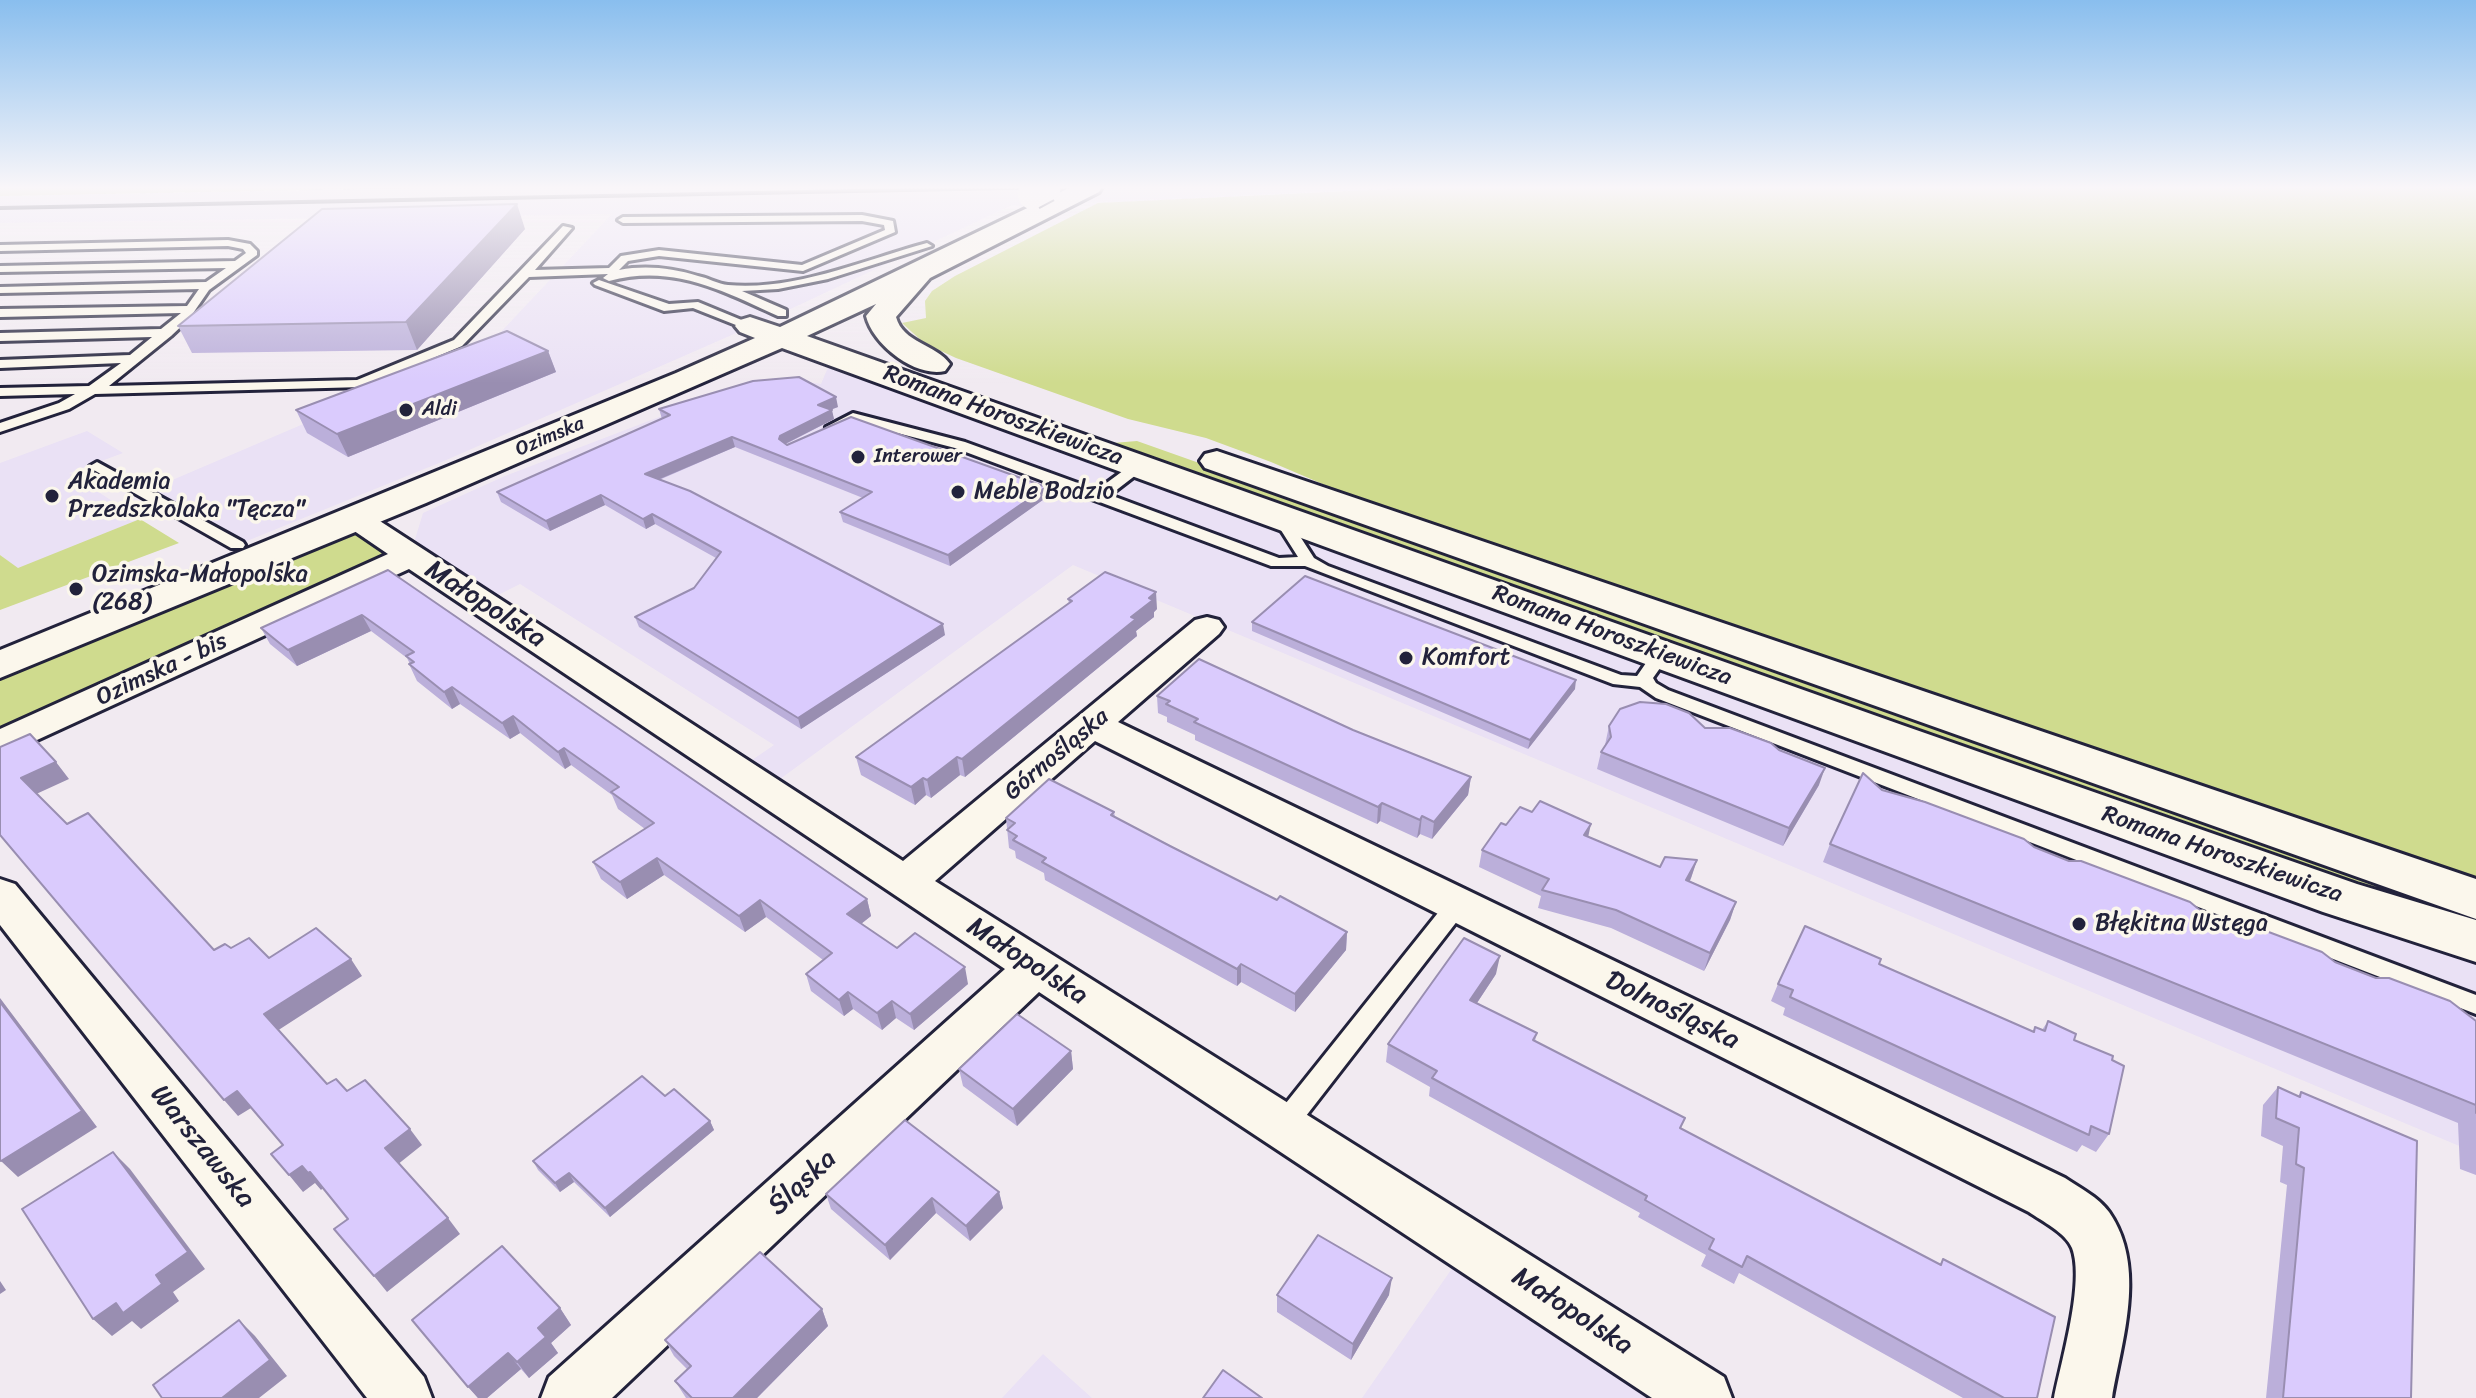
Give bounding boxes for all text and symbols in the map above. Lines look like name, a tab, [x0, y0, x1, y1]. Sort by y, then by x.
street label: Romana Horoszkiewicza	[879, 359, 1127, 473]
place label: Aldi	[422, 398, 457, 422]
marker: Aldi	[397, 401, 415, 419]
street label: Ozimska	[512, 412, 588, 462]
place label: Interower	[874, 445, 962, 469]
marker: Interower	[849, 448, 867, 466]
place label: Akademia Przedszkolaka "Tęcza"	[68, 468, 305, 524]
place label: Meble Bodzio	[974, 478, 1114, 506]
marker: Meble Bodzio	[949, 483, 967, 501]
marker: Akademia Przedszkolaka "Tęcza"	[43, 487, 61, 505]
street label: Małopolska	[418, 554, 552, 656]
place label: Ozimska-Małopolska (268)	[92, 561, 308, 617]
street label: Romana Horoszkiewicza	[1488, 579, 1736, 693]
marker: Ozimska-Małopolska (268)	[67, 580, 85, 598]
street label: Ozimska - bis	[92, 627, 232, 713]
place label: Komfort	[1422, 644, 1510, 672]
marker: Komfort	[1397, 649, 1415, 667]
street label: Górnośląska	[999, 703, 1115, 807]
street label: Romana Horoszkiewicza	[2098, 800, 2346, 910]
place label: Błękitna Wstęga	[2095, 910, 2268, 938]
street label: Małopolska	[960, 911, 1094, 1013]
marker: Błękitna Wstęga	[2070, 915, 2088, 933]
street label: Dolnośląska	[1599, 964, 1745, 1058]
street label: Warszawska	[142, 1079, 262, 1215]
street label: Śląska	[762, 1143, 844, 1223]
street label: Małopolska	[1505, 1261, 1639, 1363]

